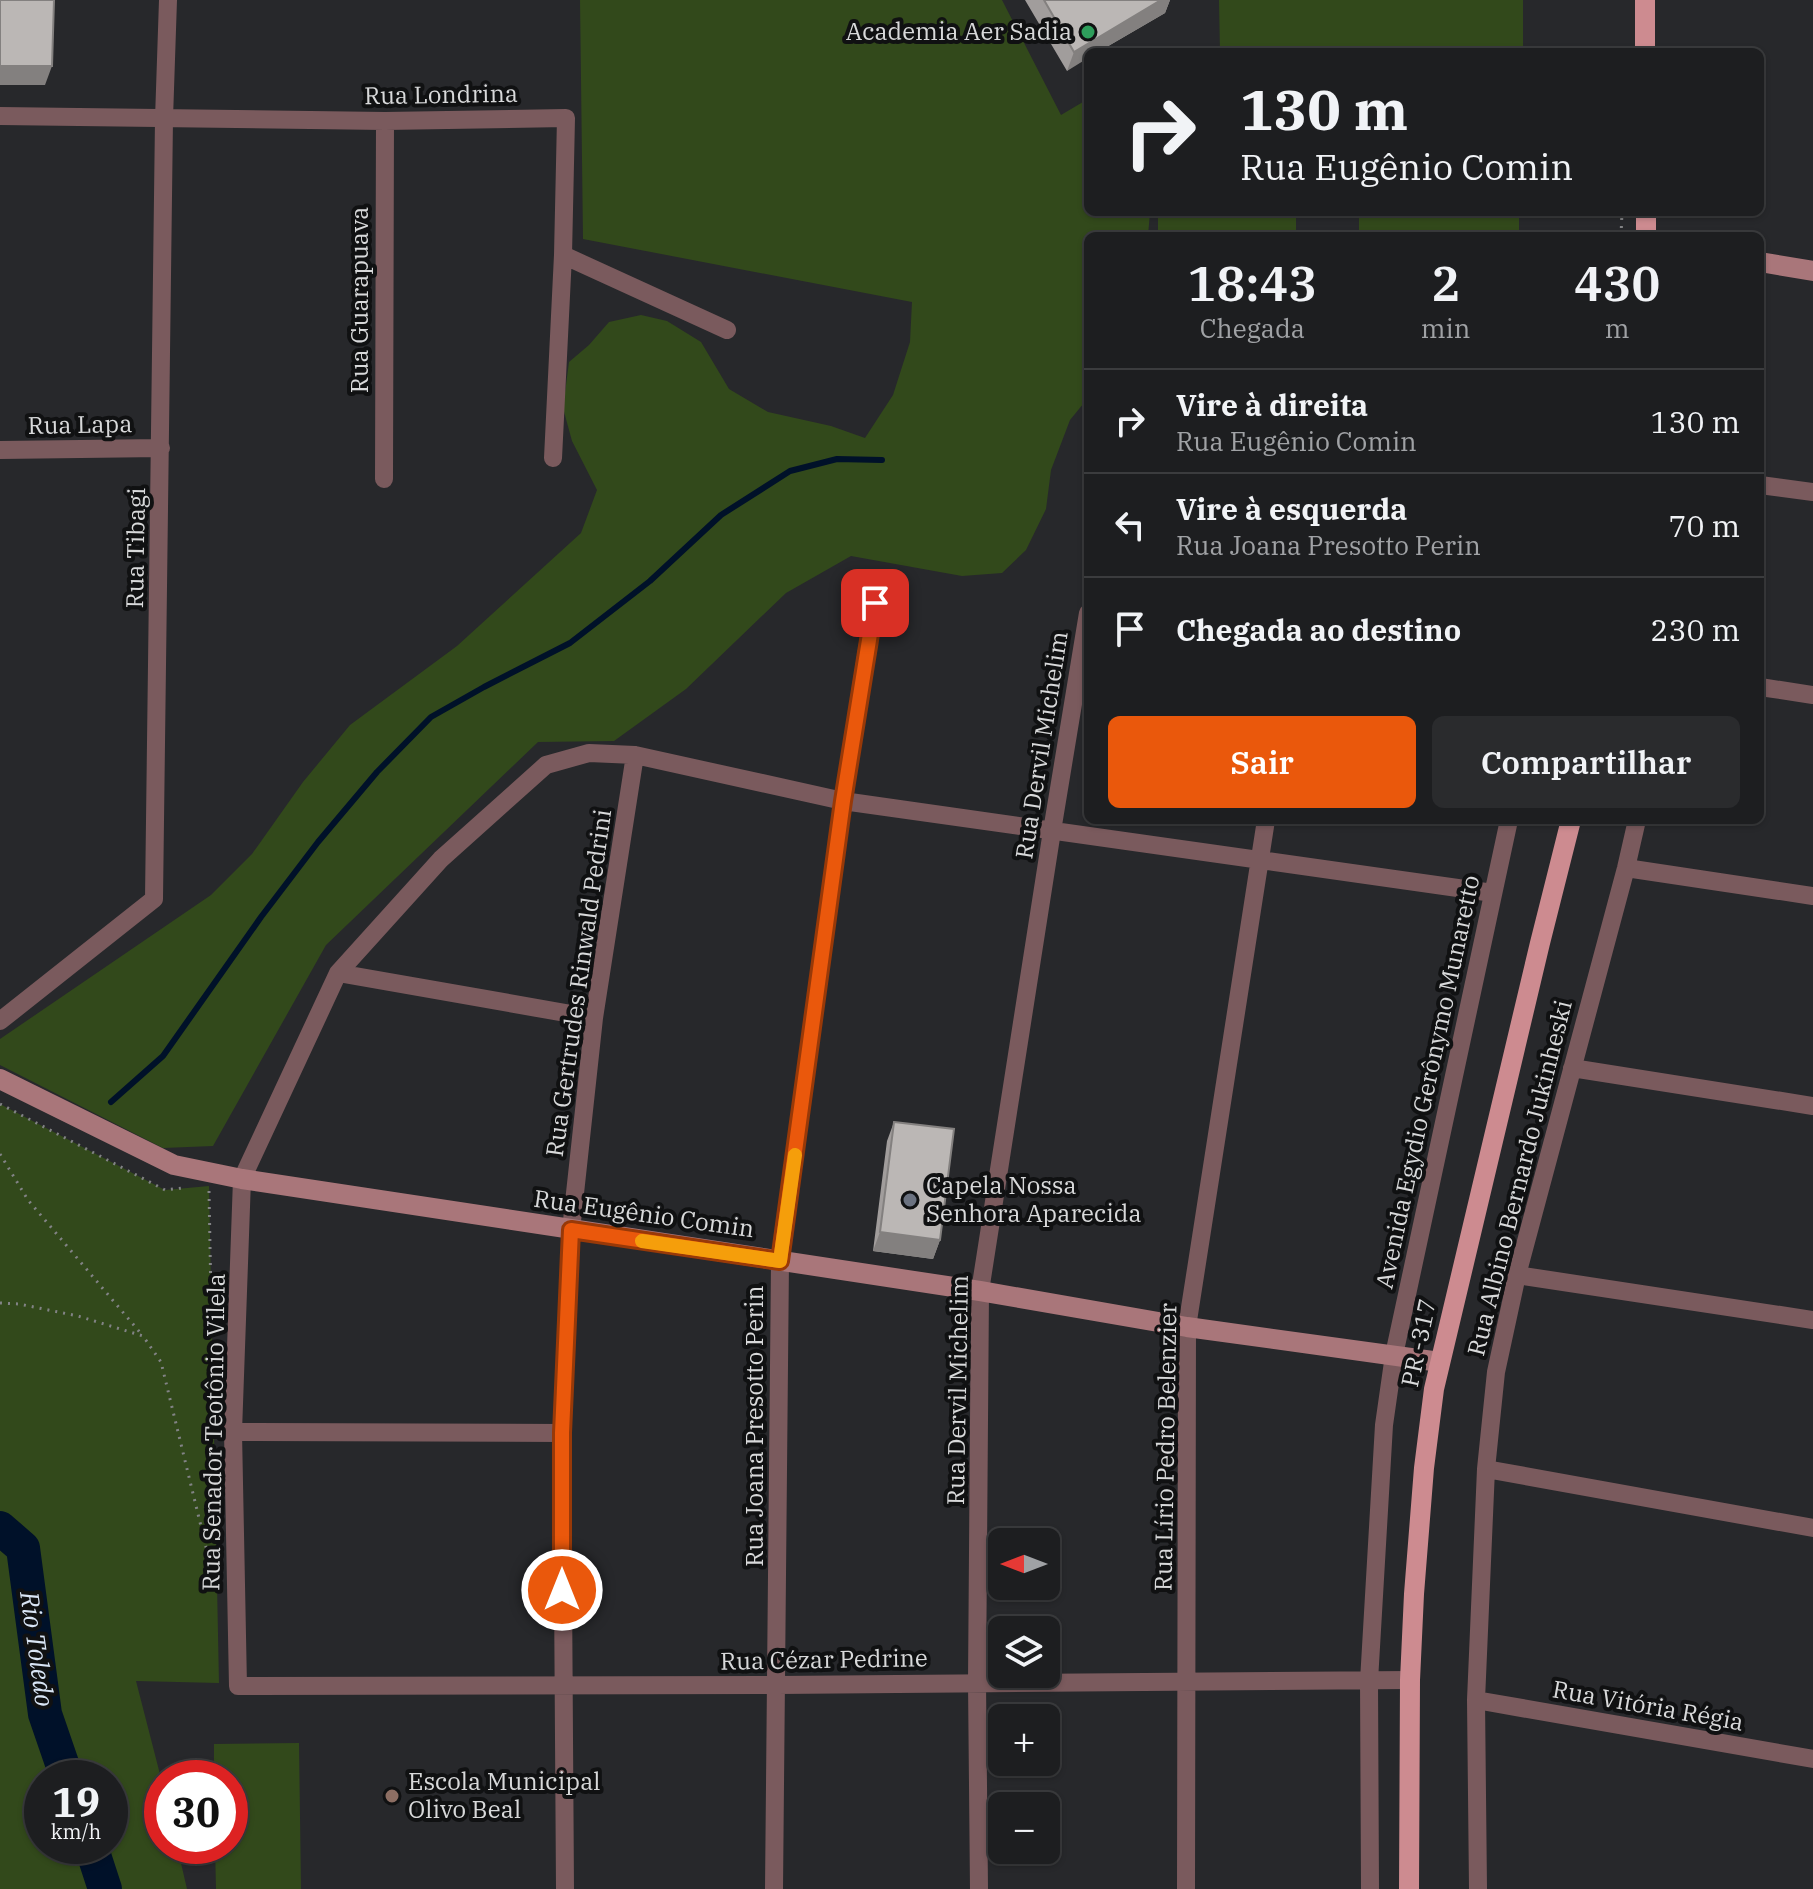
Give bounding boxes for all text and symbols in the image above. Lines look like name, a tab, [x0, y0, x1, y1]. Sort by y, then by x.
place label: Academia Aer Sadia	[846, 15, 1072, 47]
marker: Academia Aer Sadia	[1079, 23, 1097, 41]
text: 130 m	[1240, 73, 1408, 145]
street label: Rua Londrina	[364, 77, 518, 111]
icon: right	[1108, 80, 1212, 184]
text: Rua Eugênio Comin	[1240, 143, 1573, 190]
street label: Rua Guarapuava	[343, 207, 375, 393]
text: 18:43	[1188, 252, 1317, 314]
text: 2	[1431, 252, 1460, 314]
text: 430	[1574, 252, 1660, 314]
text: Chegada	[1200, 311, 1305, 345]
text: min	[1421, 311, 1470, 345]
text: m	[1605, 311, 1630, 345]
text: Vire à direita	[1176, 385, 1368, 424]
icon: right	[1108, 399, 1152, 443]
text: 130 m	[1650, 402, 1740, 441]
street label: Rua Lapa	[27, 407, 133, 441]
text: Rua Eugênio Comin	[1176, 424, 1417, 458]
street label: Rua Tibagi	[118, 487, 152, 609]
text: Vire à esquerda	[1176, 489, 1407, 528]
icon: left	[1108, 503, 1152, 547]
text: 70 m	[1668, 506, 1740, 545]
text: Rua Joana Presotto Perin	[1176, 528, 1481, 562]
pin	[841, 569, 909, 637]
icon: arrive	[853, 581, 897, 625]
icon: arrive	[1108, 607, 1152, 651]
text: Chegada ao destino	[1176, 610, 1461, 649]
text: 230 m	[1650, 610, 1740, 649]
street label: Rua Dervil Michelim	[1007, 629, 1075, 861]
button: Sair	[1108, 716, 1416, 808]
button: Compartilhar	[1432, 716, 1740, 808]
street label: Rua Gertrudes Rinwald Pedrini	[538, 807, 618, 1159]
street label: Avenida Egydio Gerônymo Munaretto	[1368, 872, 1487, 1291]
street label: Rua Albino Bernardo Jukinheski	[1459, 997, 1579, 1359]
place label: Capela Nossa Senhora Aparecida	[926, 1169, 1142, 1229]
street label: Rua Eugênio Comin	[532, 1182, 756, 1244]
marker: Capela Nossa Senhora Aparecida	[901, 1191, 919, 1209]
street label: Rua Senador Teotônio Vilela	[194, 1273, 232, 1591]
street label: Rua Dervil Michelim	[939, 1275, 975, 1505]
street label: Rua Joana Presotto Perin	[738, 1285, 770, 1567]
street label: PR -317	[1393, 1296, 1443, 1390]
street label: Rua Lírio Pedro Belenzier	[1146, 1302, 1184, 1591]
north arrow	[988, 1528, 1060, 1600]
map controls	[988, 1528, 1060, 1864]
position arrow	[520, 1548, 604, 1632]
water label: Rio Toledo	[13, 1588, 63, 1709]
button: layers	[988, 1616, 1060, 1688]
street label: Rua Cézar Pedrine	[720, 1641, 928, 1677]
street label: Rua Vitória Régia	[1550, 1672, 1746, 1738]
button: +	[988, 1704, 1060, 1776]
speed limit sign: 30	[144, 1760, 248, 1864]
place label: Escola Municipal Olivo Beal	[408, 1765, 601, 1825]
text: 19	[52, 1776, 100, 1828]
marker: Escola Municipal Olivo Beal	[383, 1787, 401, 1805]
button: −	[988, 1792, 1060, 1864]
text: km/h	[51, 1818, 101, 1845]

